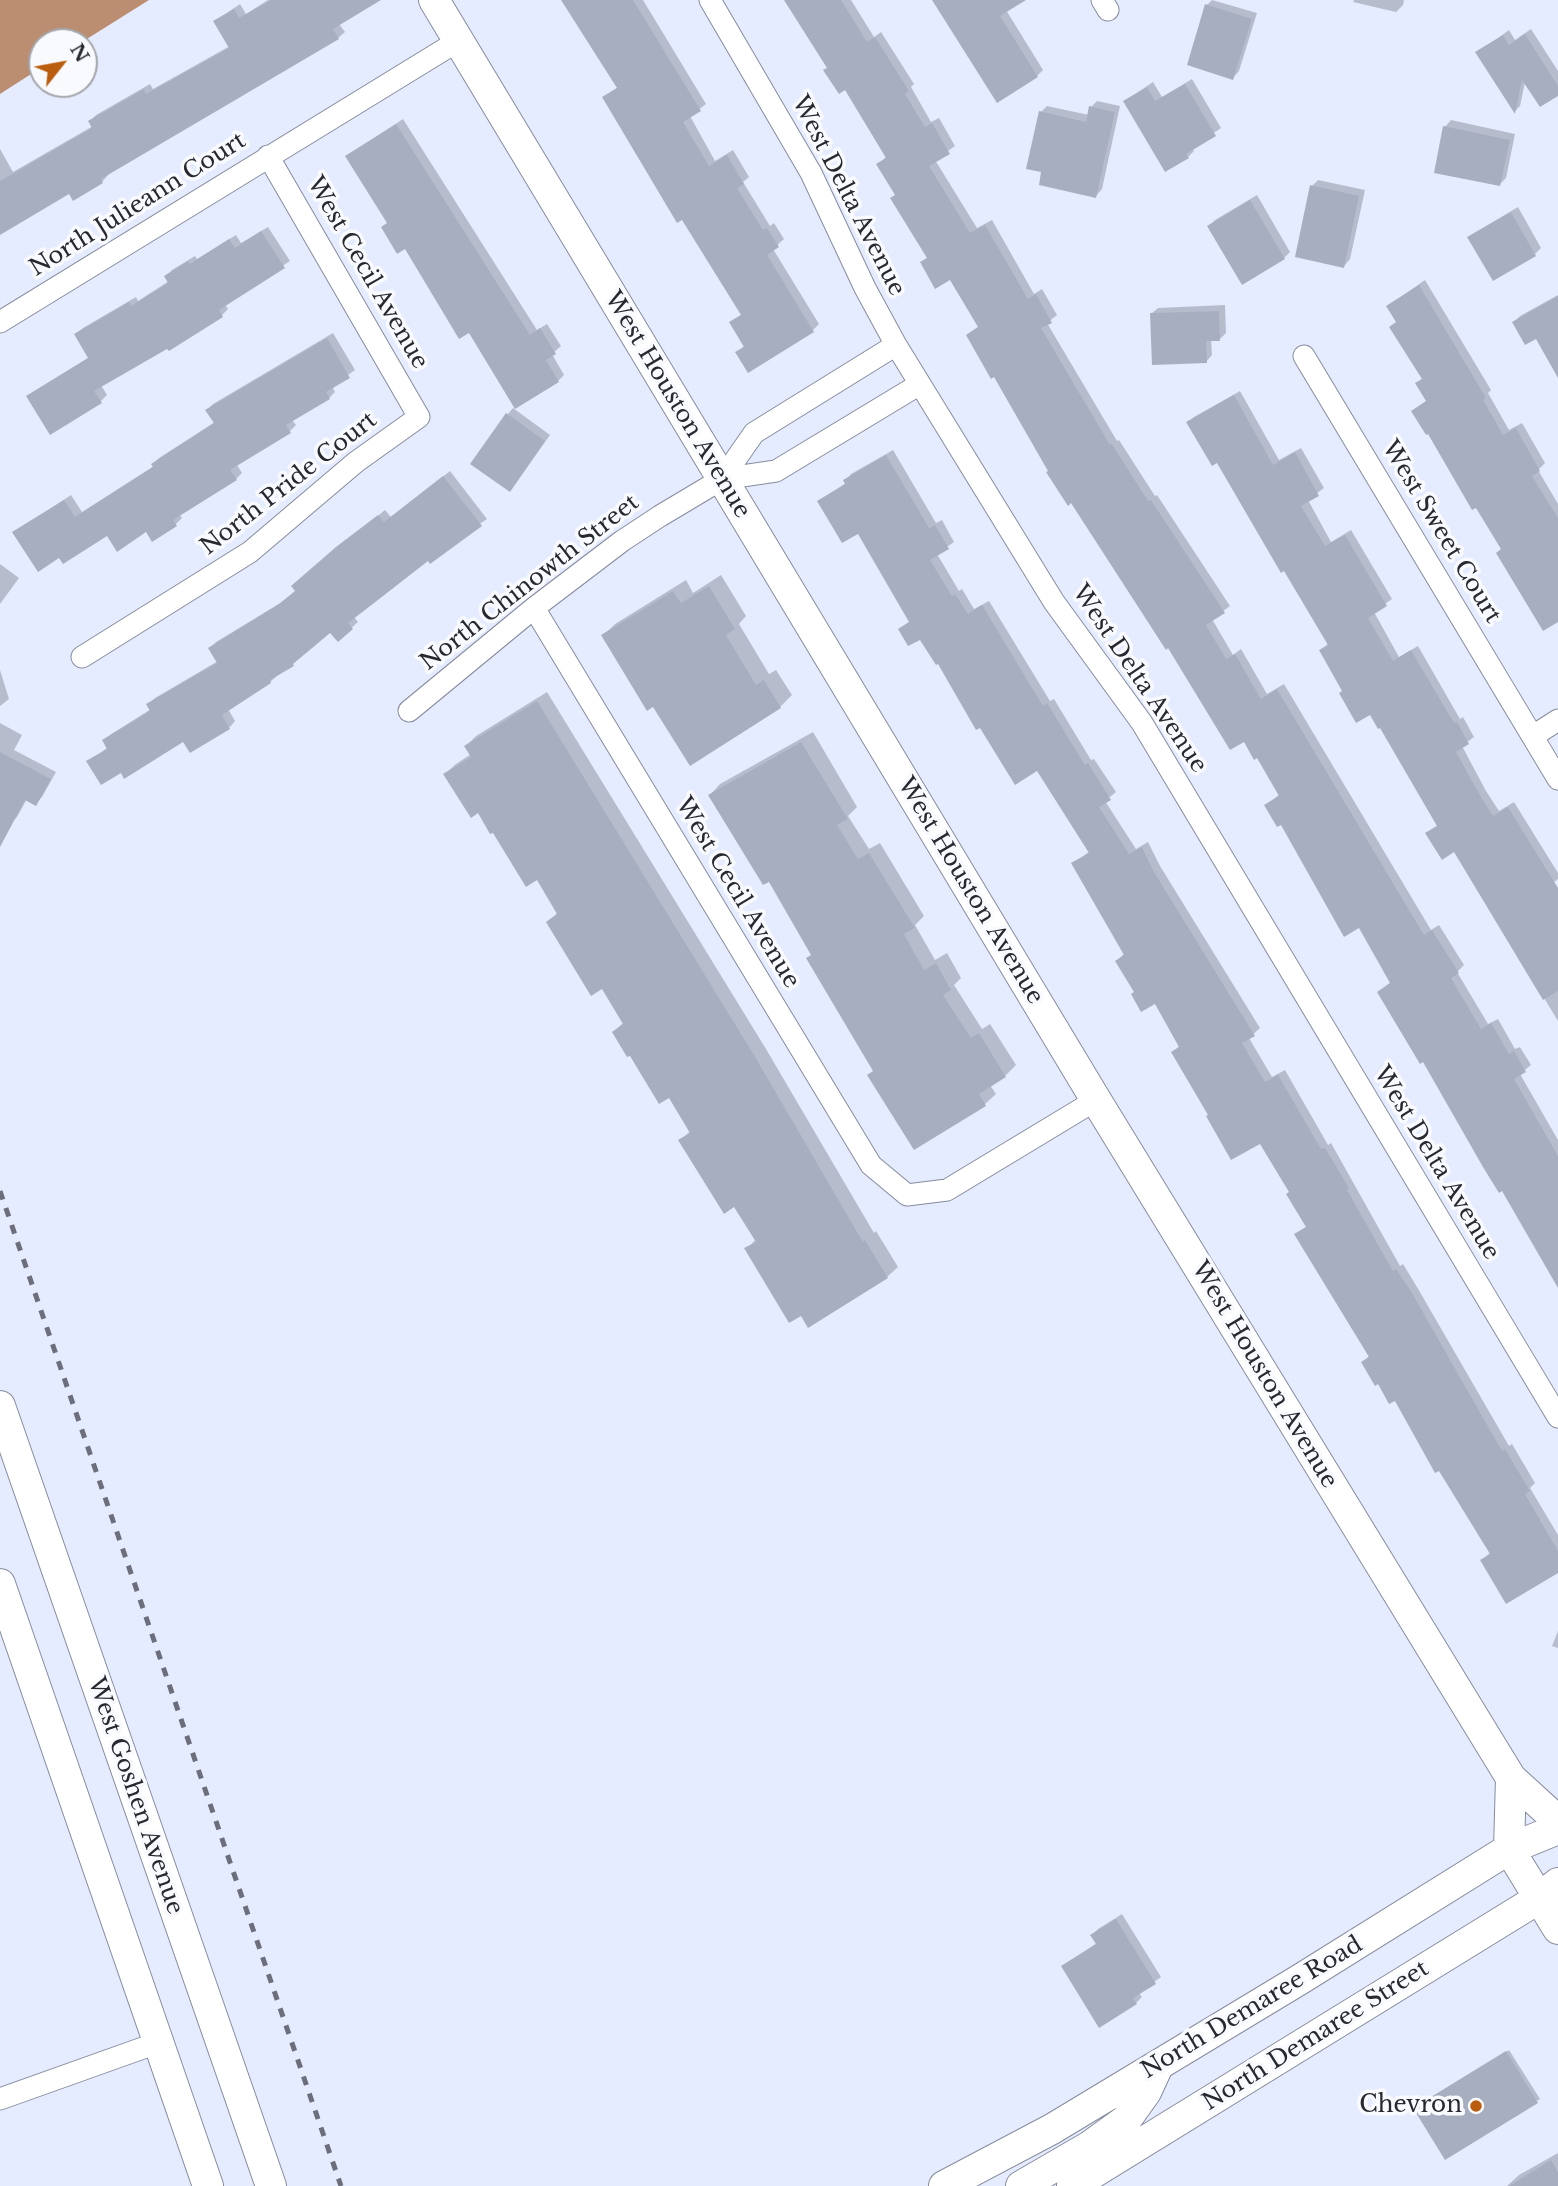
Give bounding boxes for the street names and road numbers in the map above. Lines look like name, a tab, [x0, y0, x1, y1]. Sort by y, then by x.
street label: West Delta Avenue	[786, 91, 910, 301]
street label: North Julieann Court	[25, 127, 251, 283]
street label: West Cecil Avenue	[301, 172, 433, 374]
street label: West Houston Avenue	[598, 287, 756, 523]
street label: North Pride Court	[196, 407, 382, 561]
street label: West Sweet Court	[1376, 436, 1506, 628]
street label: North Chinowth Street	[415, 489, 645, 677]
street label: West Delta Avenue	[1066, 580, 1212, 778]
street label: West Houston Avenue	[891, 773, 1049, 1009]
street label: West Cecil Avenue	[669, 793, 805, 993]
street label: West Delta Avenue	[1367, 1061, 1505, 1265]
street label: West Houston Avenue	[1185, 1257, 1343, 1493]
street label: West Goshen Avenue	[81, 1674, 189, 1918]
street label: North Demaree Road	[1136, 1931, 1368, 2085]
street label: North Demaree Street	[1198, 1955, 1434, 2117]

